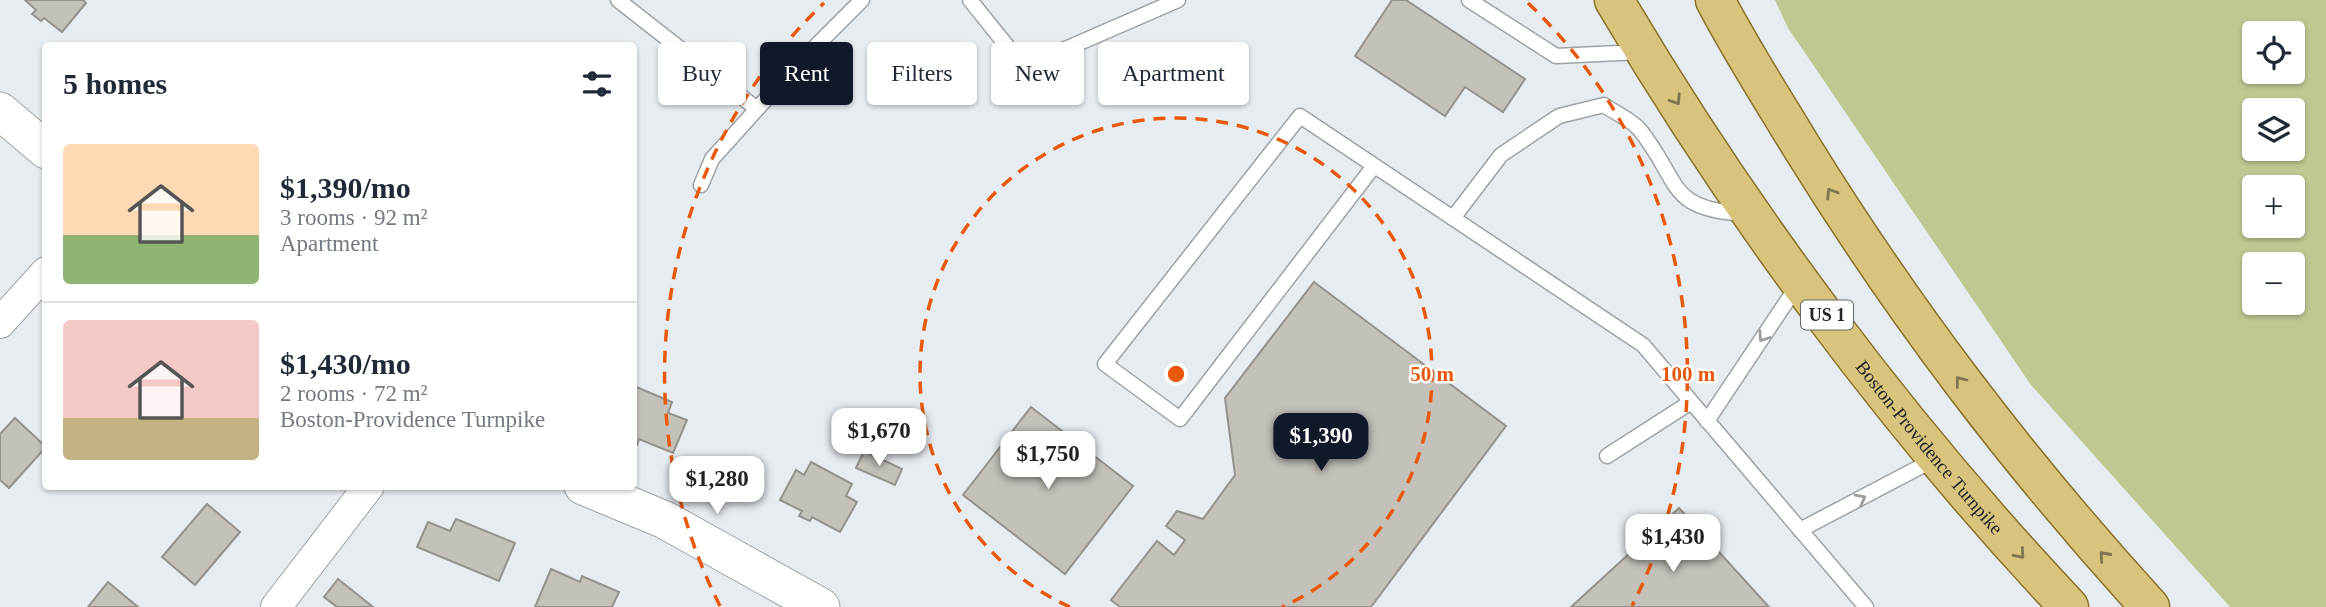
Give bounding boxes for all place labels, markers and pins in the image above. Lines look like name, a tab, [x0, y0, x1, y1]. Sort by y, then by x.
centre of rings	[1164, 362, 1188, 386]
pin: $1,670	[822, 408, 936, 468]
pin: $1,390	[1264, 414, 1378, 473]
pin: $1,750	[991, 432, 1105, 491]
pin: $1,280	[660, 456, 774, 516]
pin: $1,430	[1616, 514, 1730, 574]

